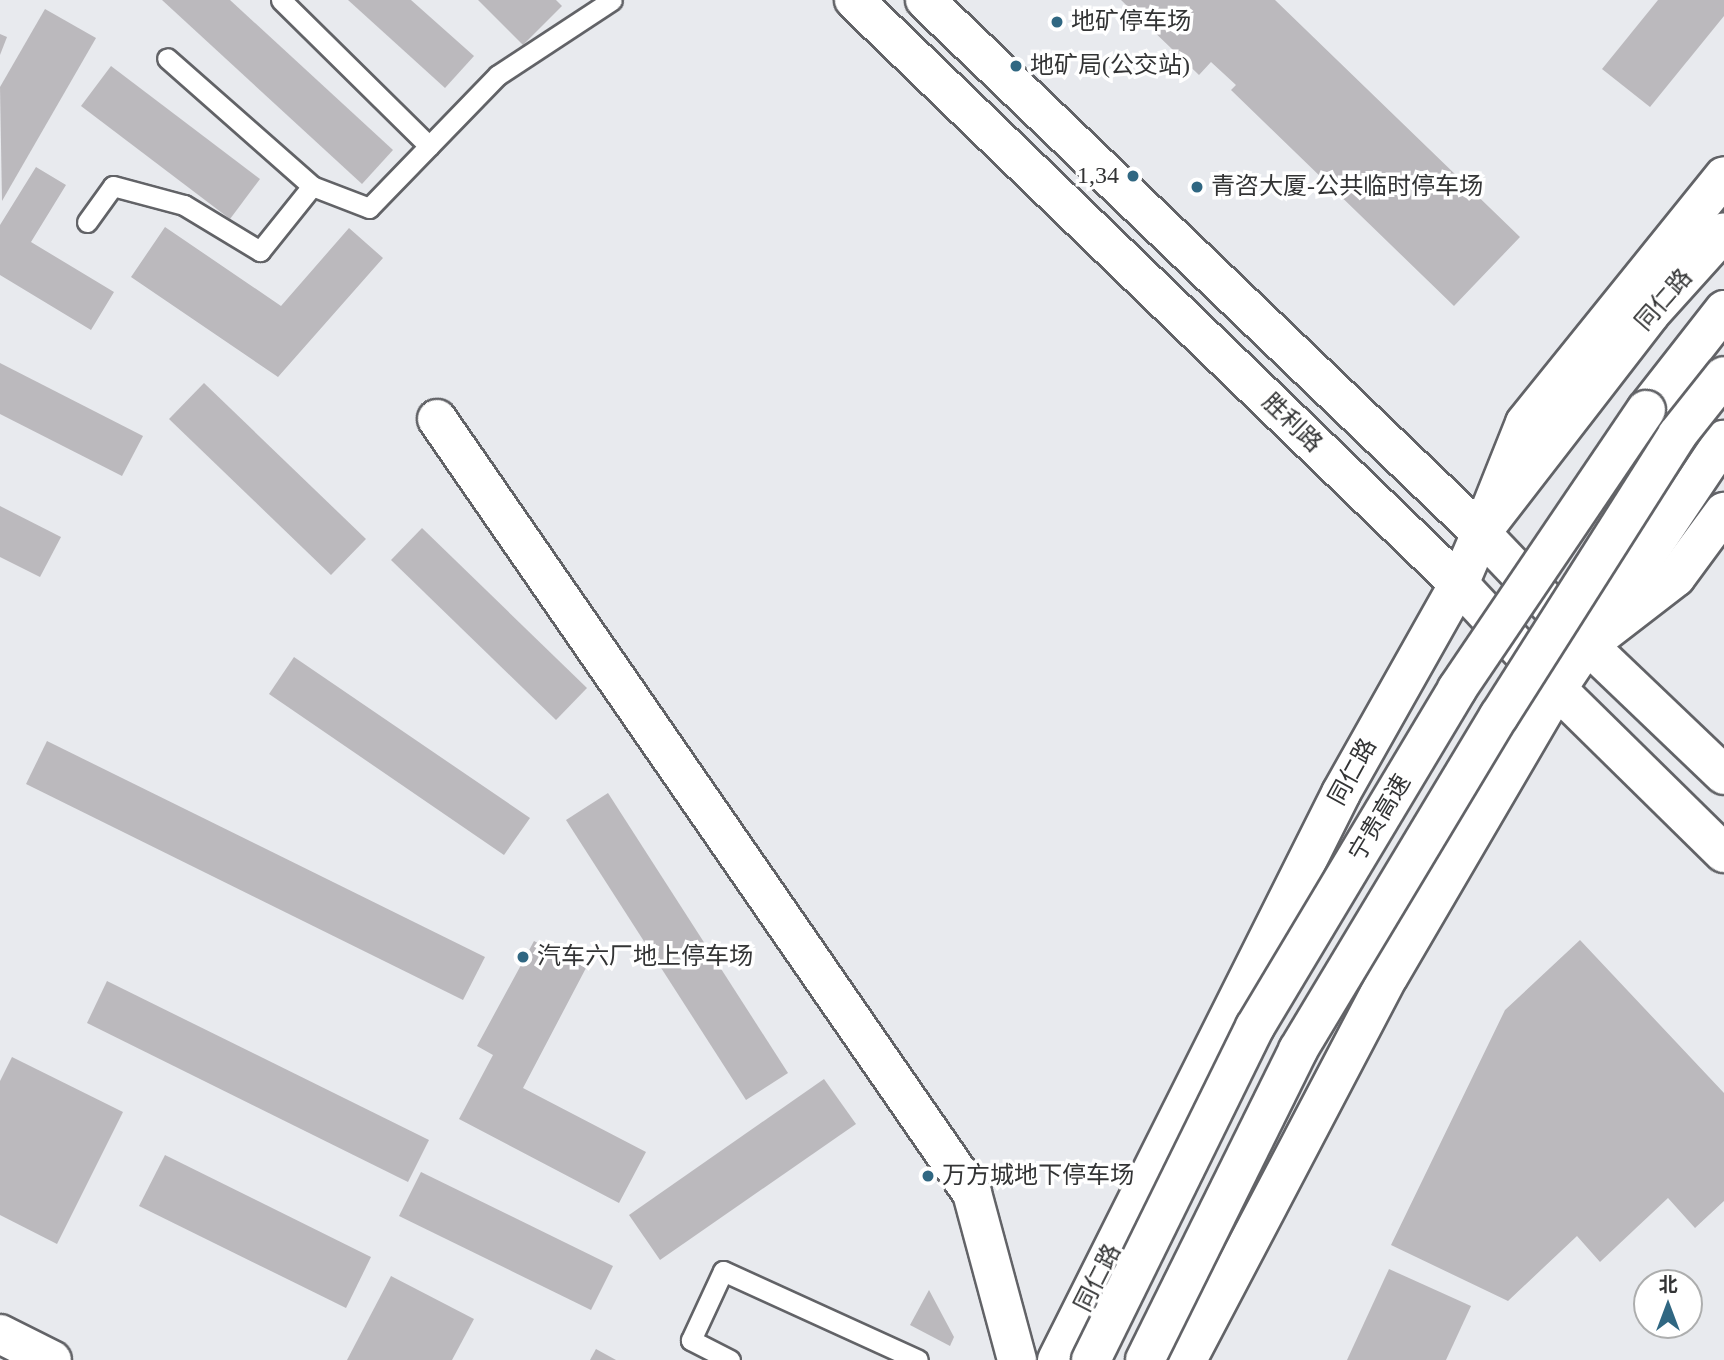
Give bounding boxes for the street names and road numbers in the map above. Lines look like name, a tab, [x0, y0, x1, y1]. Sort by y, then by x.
street label: 同仁路	[1630, 263, 1698, 337]
street label: 胜利路	[1256, 388, 1328, 458]
street label: 同仁路	[1323, 734, 1383, 810]
street label: 宁贵高速	[1343, 769, 1417, 867]
street label: 同仁路	[1069, 1239, 1127, 1317]

